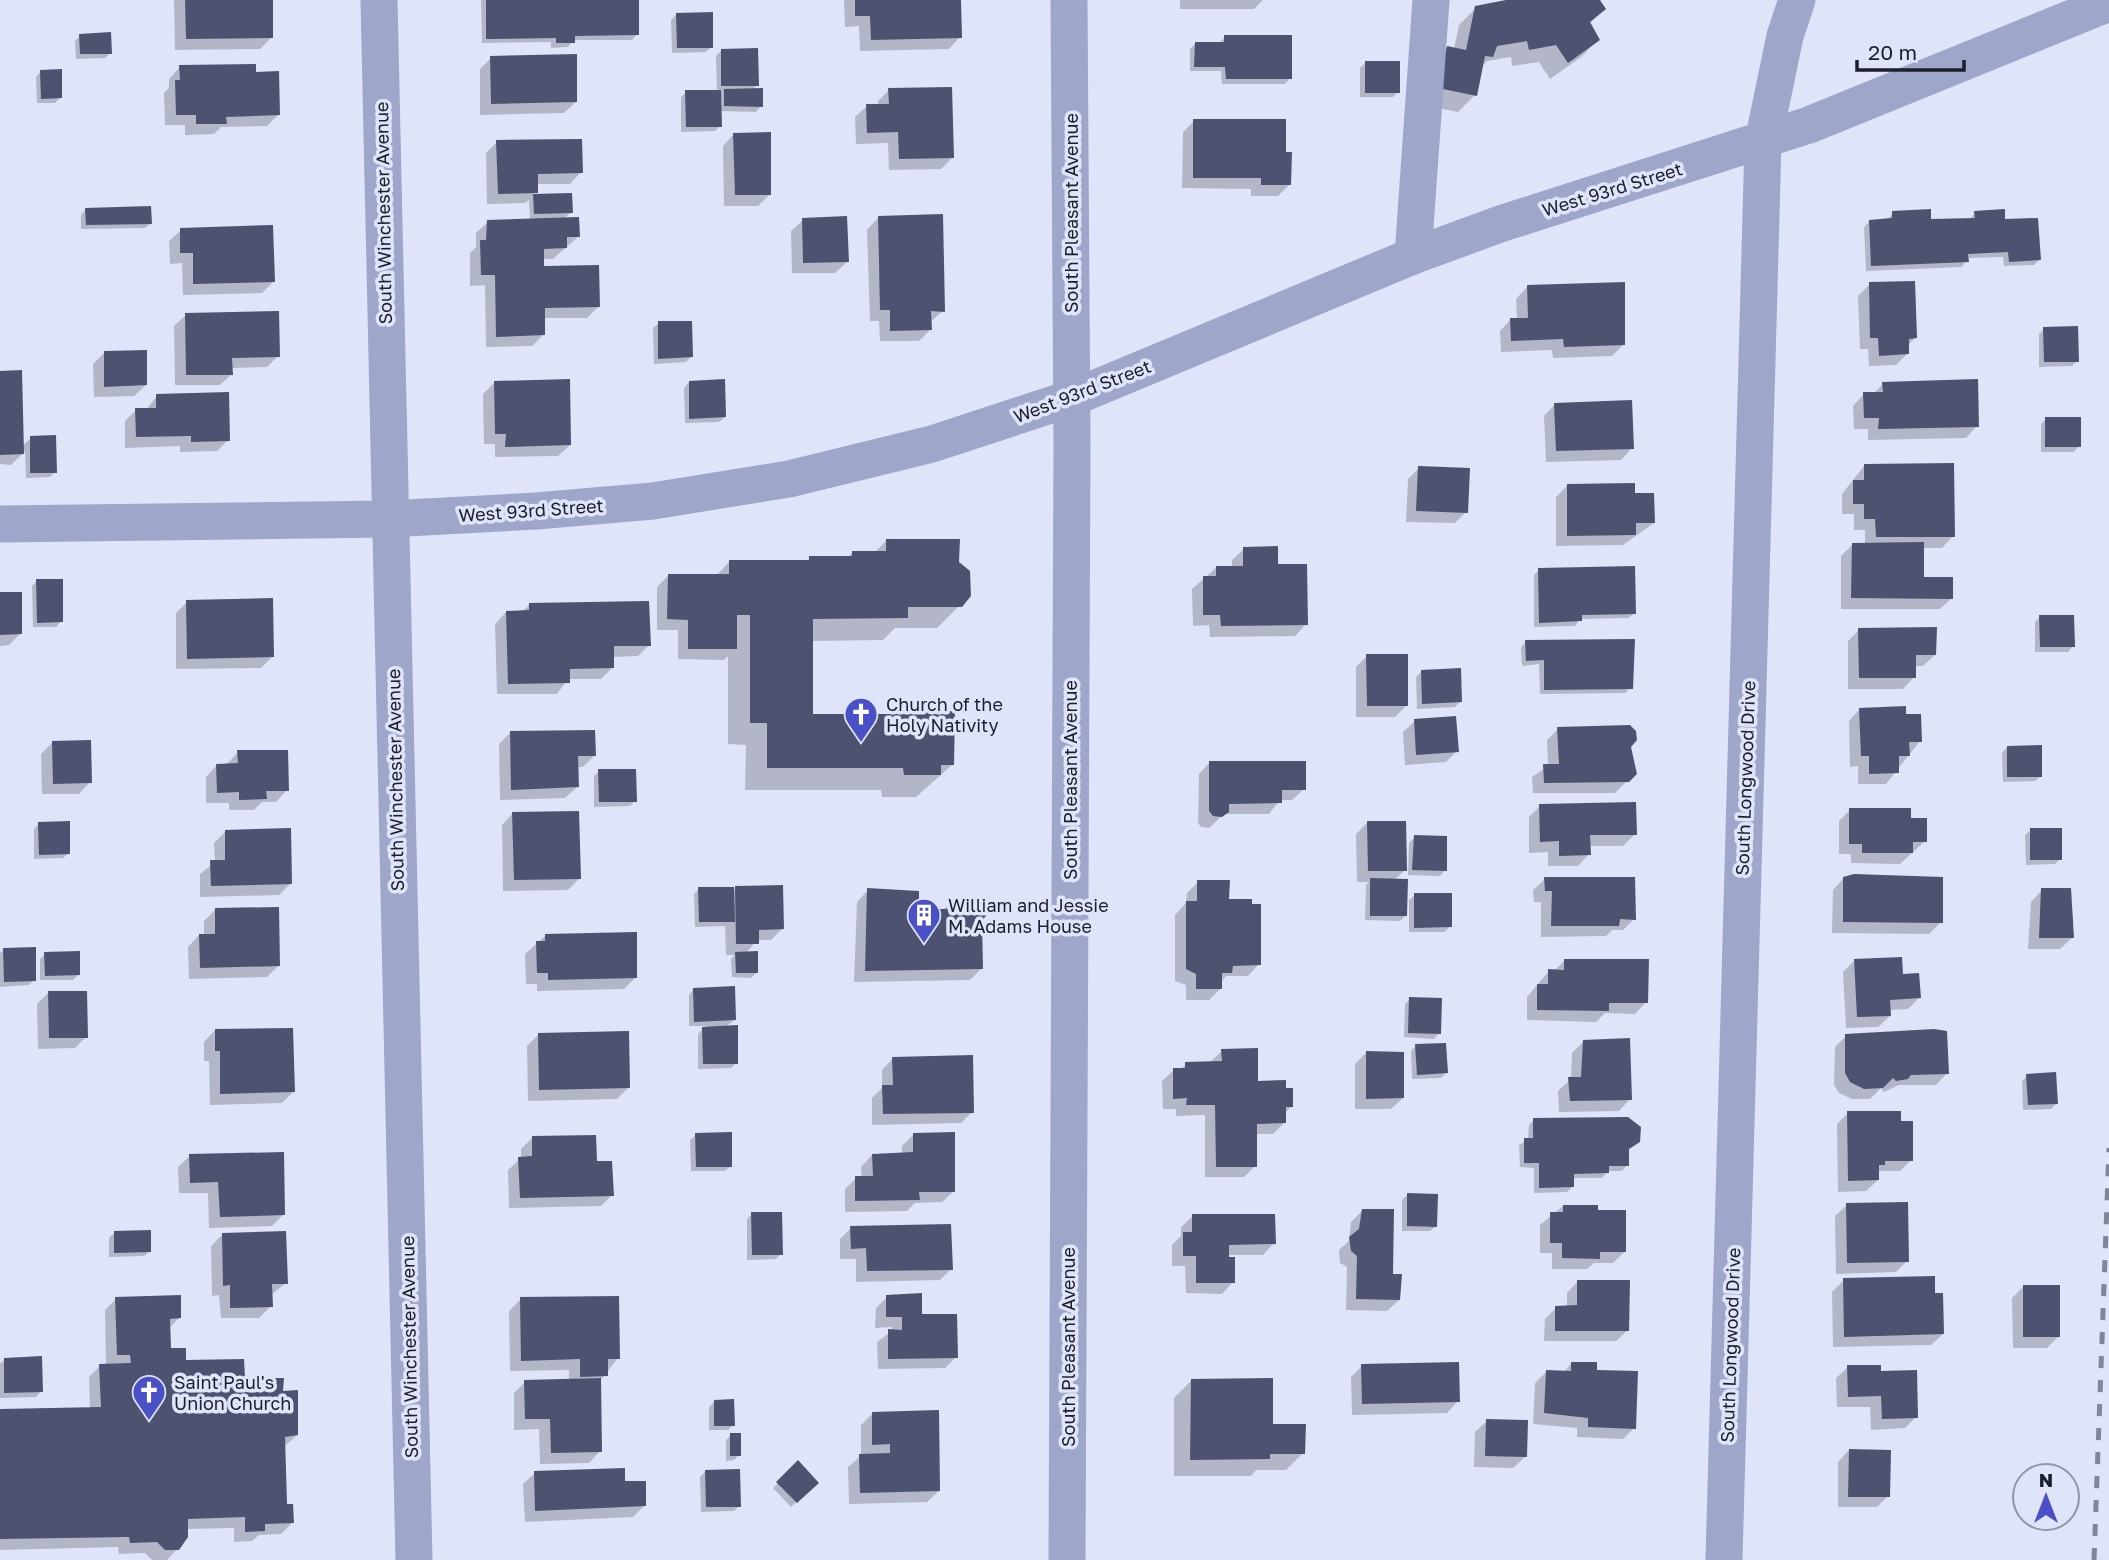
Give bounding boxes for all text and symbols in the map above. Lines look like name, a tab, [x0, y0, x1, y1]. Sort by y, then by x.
scale bar	[1857, 28, 1964, 72]
text: 20 m	[1868, 39, 1917, 65]
street label: South Winchester Avenue	[370, 101, 396, 325]
street label: South Pleasant Avenue	[1060, 113, 1082, 313]
street label: West 93rd Street	[1539, 157, 1685, 221]
street label: West 93rd Street	[1010, 355, 1154, 427]
street label: West 93rd Street	[458, 494, 604, 526]
street label: South Winchester Avenue	[382, 668, 408, 892]
street label: South Pleasant Avenue	[1059, 680, 1081, 880]
street label: South Longwood Drive	[1731, 680, 1759, 876]
place label: Church of the Holy Nativity	[886, 693, 1003, 736]
church icon: Church of the Holy Nativity	[842, 695, 880, 744]
place label: William and Jessie M. Adams House	[948, 894, 1109, 937]
building icon: William and Jessie M. Adams House	[905, 896, 943, 945]
street label: South Winchester Avenue	[396, 1235, 422, 1459]
street label: South Pleasant Avenue	[1057, 1247, 1079, 1447]
street label: South Longwood Drive	[1716, 1247, 1744, 1443]
place label: Saint Paul's Union Church	[174, 1371, 291, 1414]
church icon: Saint Paul's Union Church	[130, 1373, 168, 1422]
north arrow	[2011, 1462, 2081, 1532]
text: N	[2039, 1468, 2053, 1491]

